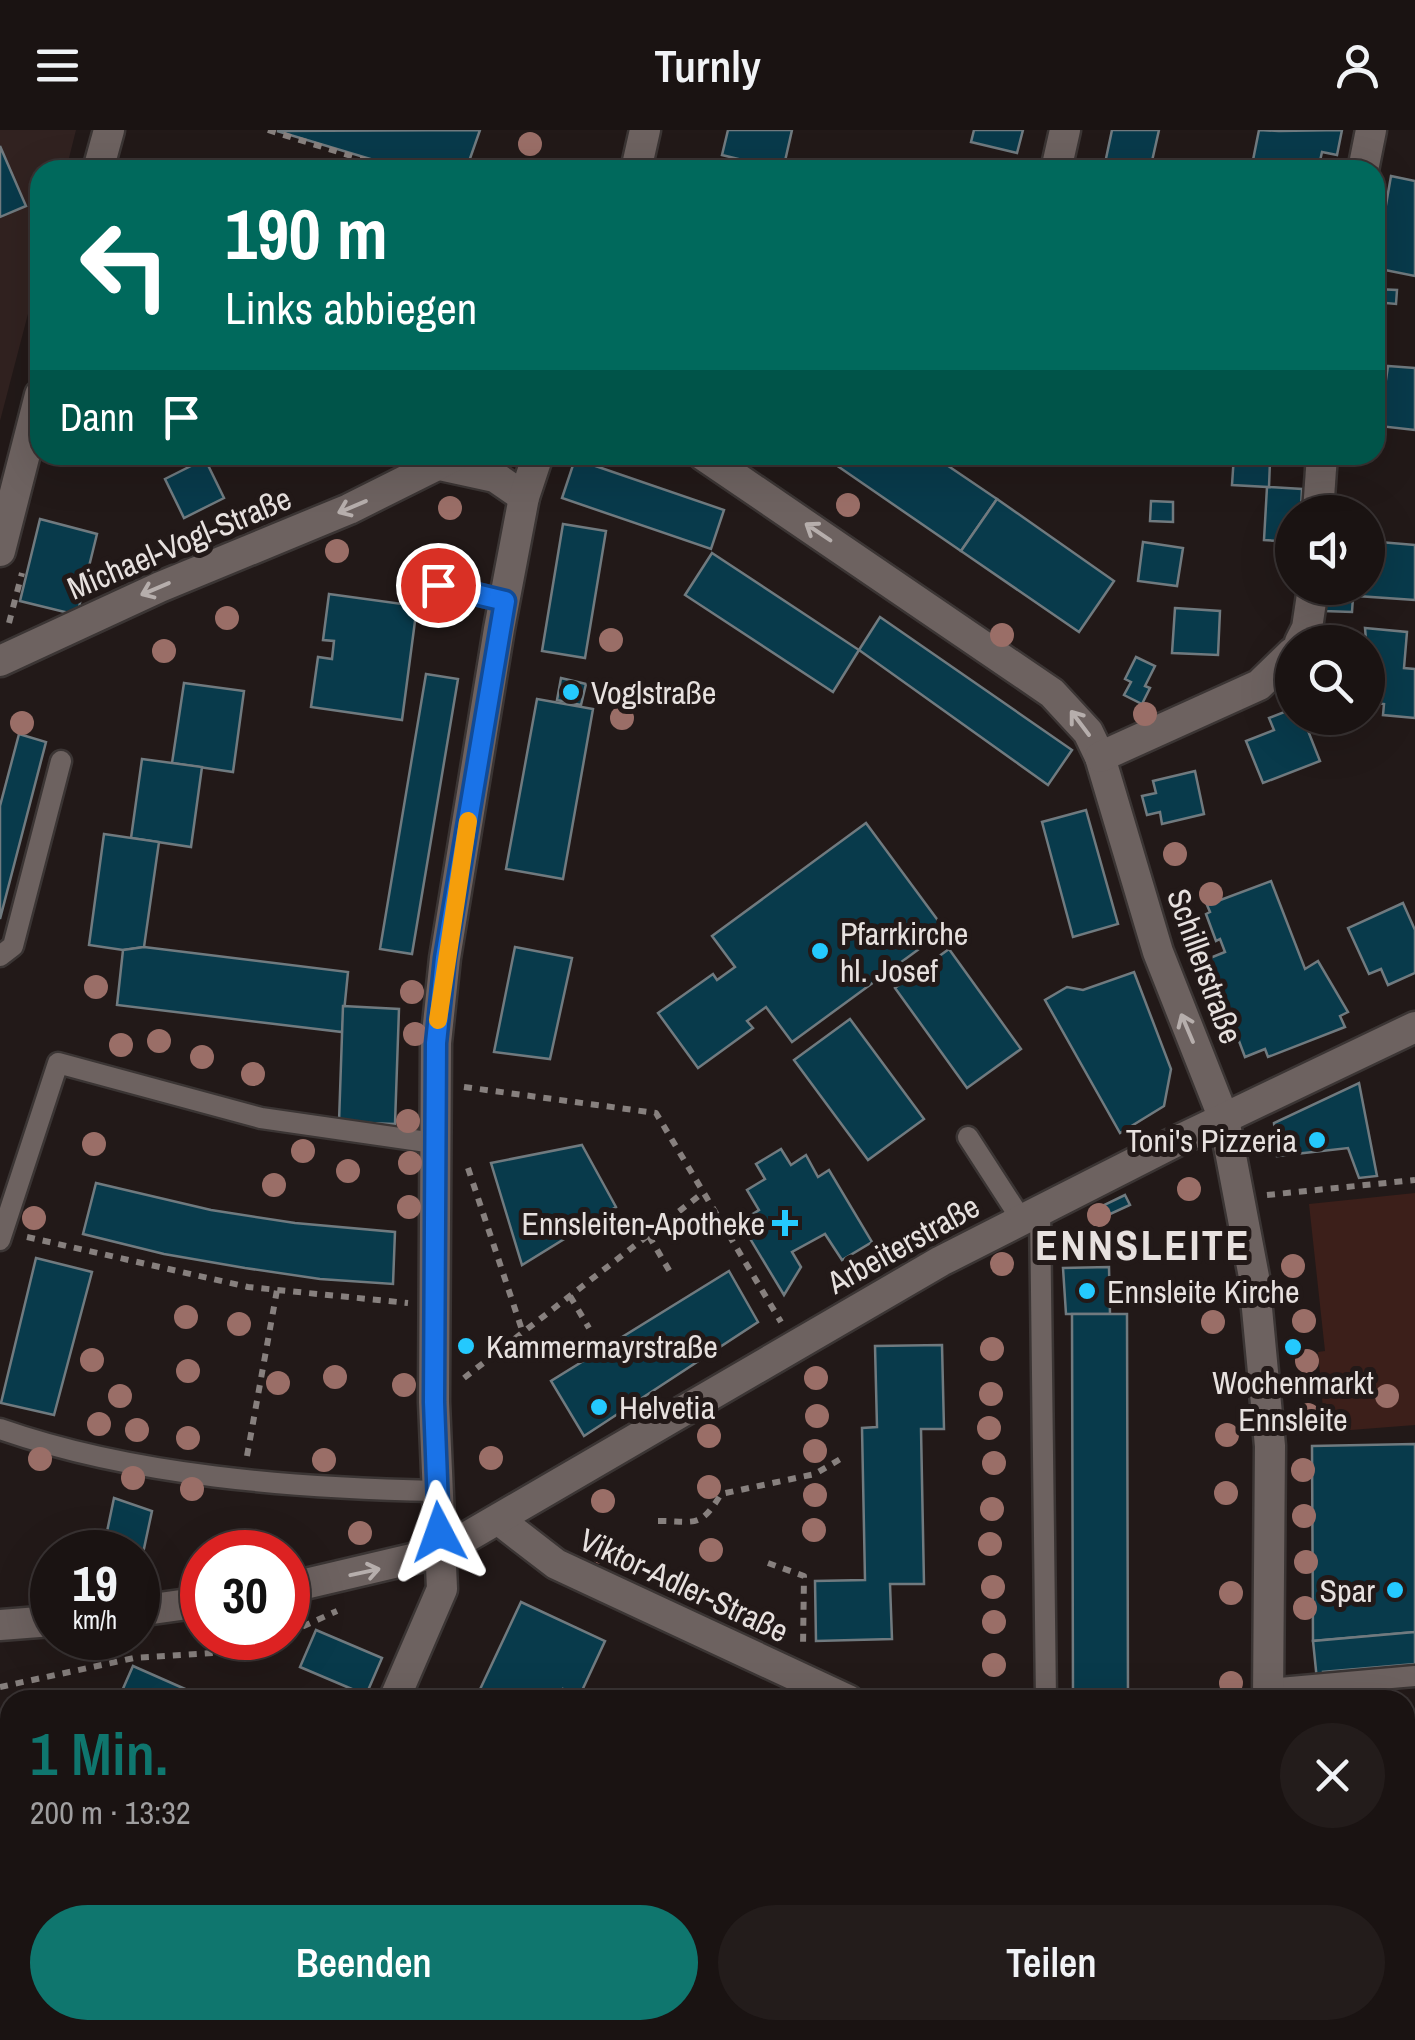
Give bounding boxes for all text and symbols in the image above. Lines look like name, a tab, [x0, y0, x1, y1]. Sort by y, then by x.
text: Turnly	[654, 35, 761, 96]
icon: menu	[30, 38, 85, 93]
icon: person	[1330, 38, 1385, 93]
text: 190 m	[225, 187, 388, 281]
icon: left	[60, 200, 190, 330]
text: Links abbiegen	[225, 277, 477, 338]
icon: arrive	[154, 390, 209, 445]
text: Dann	[60, 392, 134, 443]
street label: Michael-Vogl-Straße	[61, 476, 297, 610]
map controls	[1275, 495, 1385, 735]
button: sound	[1275, 495, 1385, 605]
one-way arrow	[337, 499, 368, 517]
one-way arrow	[804, 522, 833, 543]
pin	[396, 543, 481, 628]
icon: arrive	[411, 558, 466, 613]
one-way arrow	[140, 581, 171, 599]
button: search	[1275, 625, 1385, 735]
place label: Voglstraße	[591, 671, 716, 714]
marker: Voglstraße	[560, 681, 582, 703]
one-way arrow	[1069, 710, 1090, 737]
street label: Schillerstraße	[1157, 883, 1253, 1049]
place label: Pfarrkirche hl. Josef	[840, 912, 968, 992]
marker: Pfarrkirche hl. Josef	[809, 940, 831, 962]
one-way arrow	[1177, 1013, 1195, 1044]
place label: Toni's Pizzeria	[1126, 1119, 1297, 1162]
marker: Toni's Pizzeria	[1306, 1129, 1328, 1151]
street label: Arbeiterstraße	[818, 1185, 987, 1304]
place label: Ennsleiten-Apotheke	[521, 1202, 765, 1245]
marker: Ennsleiten-Apotheke	[774, 1212, 796, 1234]
district label: ENNSLEITE	[1035, 1217, 1251, 1273]
place label: Ennsleite Kirche	[1107, 1270, 1300, 1313]
marker: Ennsleite Kirche	[1076, 1280, 1098, 1302]
place label: Kammermayrstraße	[486, 1325, 718, 1368]
marker: Kammermayrstraße	[455, 1335, 477, 1357]
marker: Wochenmarkt Ennsleite	[1282, 1336, 1304, 1358]
place label: Wochenmarkt Ennsleite	[1212, 1361, 1374, 1441]
place label: Helvetia	[619, 1386, 716, 1429]
marker: Helvetia	[588, 1396, 610, 1418]
position arrow	[387, 1480, 491, 1584]
street label: Viktor-Adler-Straße	[573, 1518, 795, 1652]
speed limit sign: 30	[180, 1530, 310, 1660]
text: 19	[72, 1549, 118, 1617]
one-way arrow	[348, 1561, 380, 1580]
place label: Spar	[1320, 1569, 1375, 1612]
marker: Spar	[1384, 1579, 1406, 1601]
text: km/h	[73, 1603, 117, 1637]
text: 1 Min.	[30, 1713, 169, 1794]
button: close	[1280, 1723, 1385, 1828]
text: 200 m · 13:32	[30, 1791, 190, 1834]
button: Beenden	[30, 1905, 698, 2020]
button: Teilen	[718, 1905, 1385, 2020]

